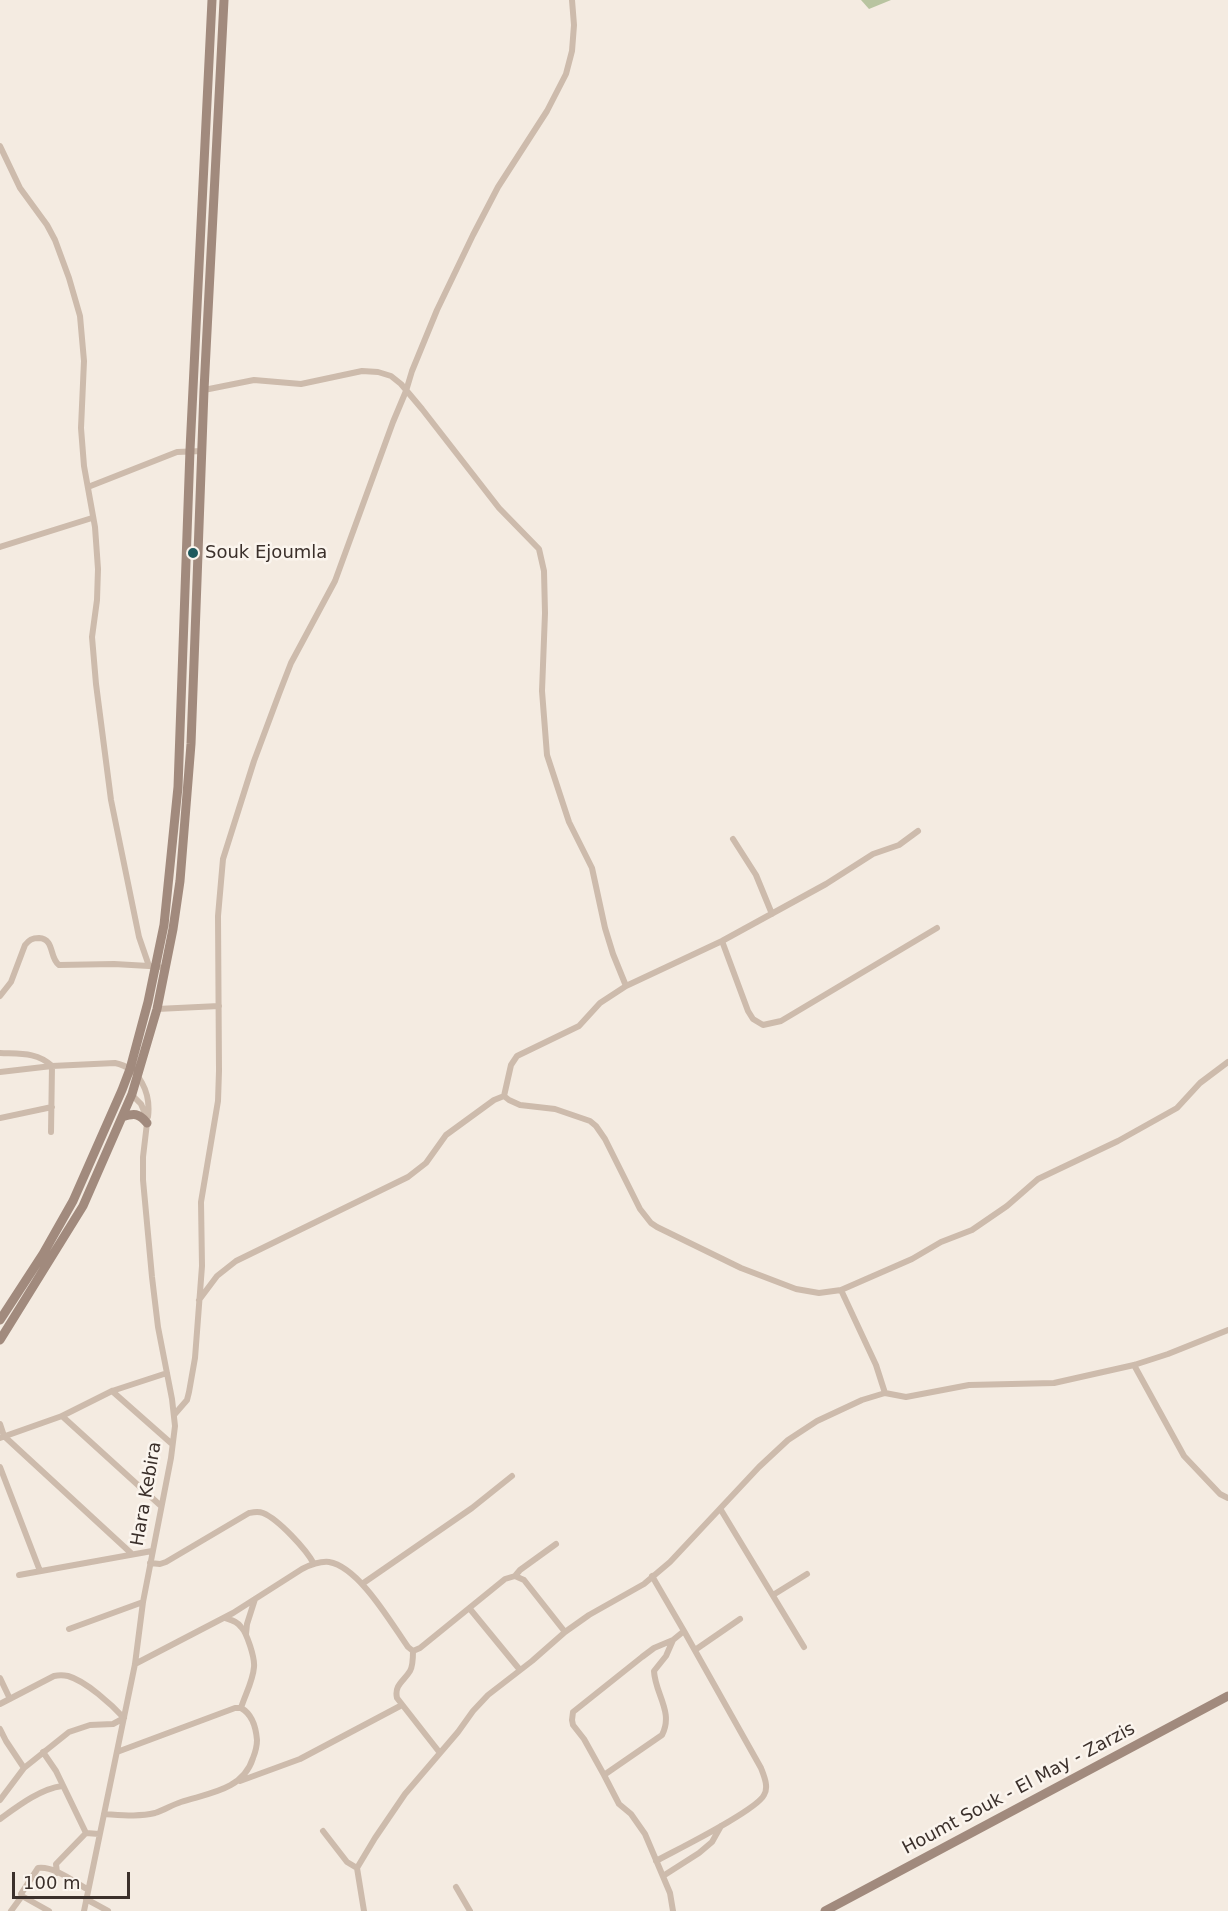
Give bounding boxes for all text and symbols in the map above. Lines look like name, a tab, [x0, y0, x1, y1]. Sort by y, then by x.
place label: Souk Ejoumla	[205, 542, 327, 564]
marker: Souk Ejoumla	[186, 546, 200, 560]
street label: Hara Kebira	[127, 1440, 167, 1548]
street label: Houmt Souk - El May - Zarzis	[899, 1718, 1139, 1860]
scale bar	[15, 1860, 134, 1898]
text: 100 m	[23, 1872, 81, 1893]

